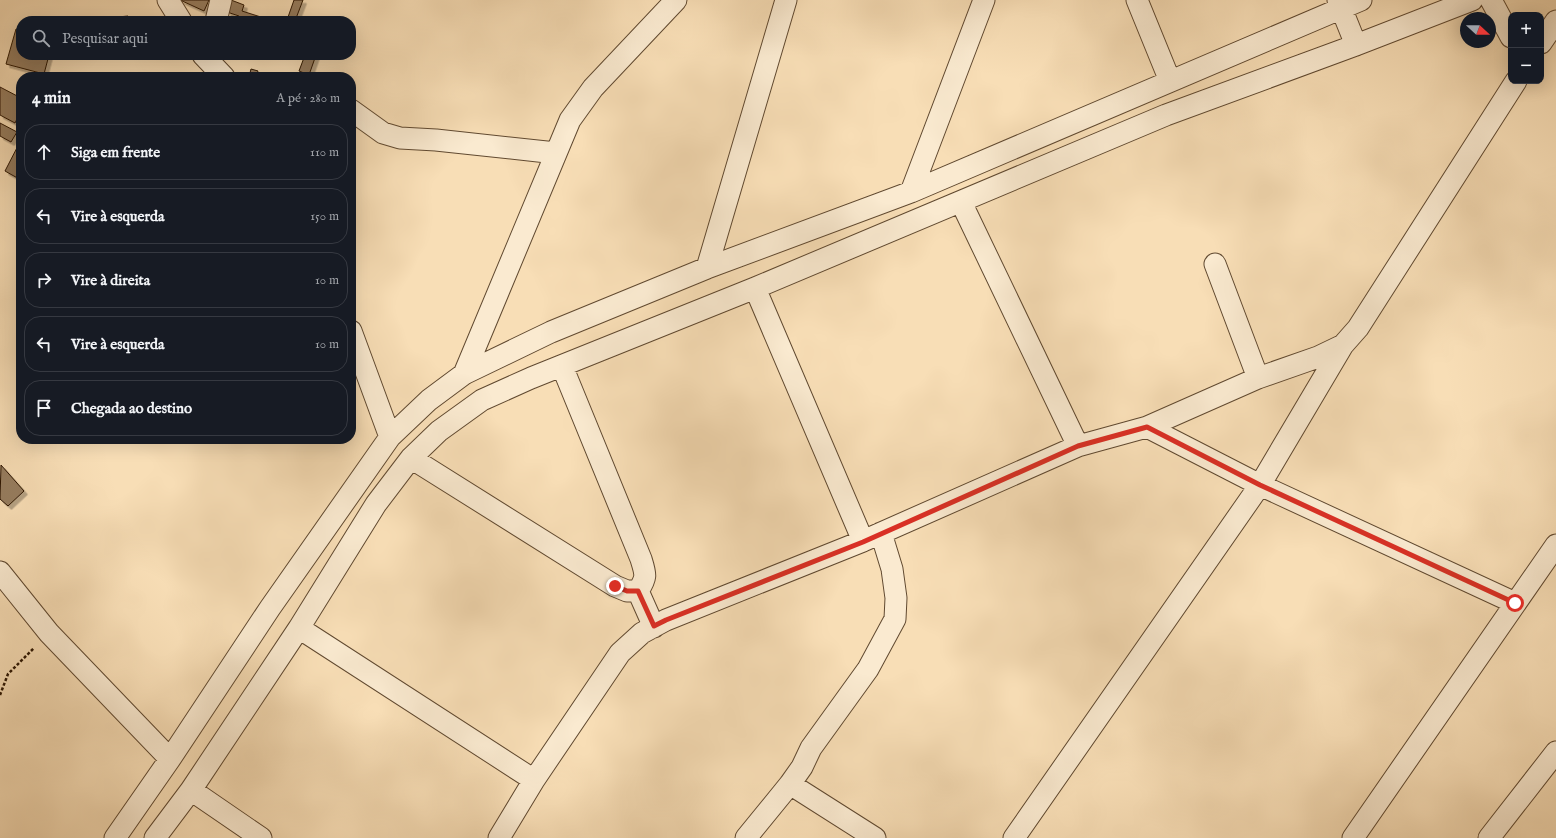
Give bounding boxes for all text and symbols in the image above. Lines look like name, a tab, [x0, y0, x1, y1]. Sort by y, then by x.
north arrow	[1460, 12, 1496, 48]
map controls	[1508, 12, 1544, 84]
button: +	[1508, 12, 1544, 48]
search box	[16, 16, 356, 60]
icon: search	[30, 27, 52, 49]
text: Pesquisar aqui	[62, 29, 148, 48]
button: −	[1508, 48, 1544, 84]
text: 4 min	[32, 88, 71, 109]
text: A pé · 280 m	[276, 90, 340, 107]
icon: ahead	[33, 141, 55, 163]
text: Siga em frente	[71, 143, 160, 162]
text: 110 m	[310, 144, 339, 161]
icon: left	[33, 205, 55, 227]
text: Vire à esquerda	[71, 207, 164, 226]
text: 150 m	[310, 208, 339, 225]
icon: right	[33, 269, 55, 291]
text: Vire à direita	[71, 271, 150, 290]
text: 10 m	[315, 272, 339, 289]
icon: left	[33, 333, 55, 355]
text: Vire à esquerda	[71, 335, 164, 354]
text: 10 m	[315, 336, 339, 353]
icon: arrive	[33, 397, 55, 419]
text: Chegada ao destino	[71, 399, 192, 418]
route end	[606, 577, 624, 595]
route start	[1506, 594, 1524, 612]

